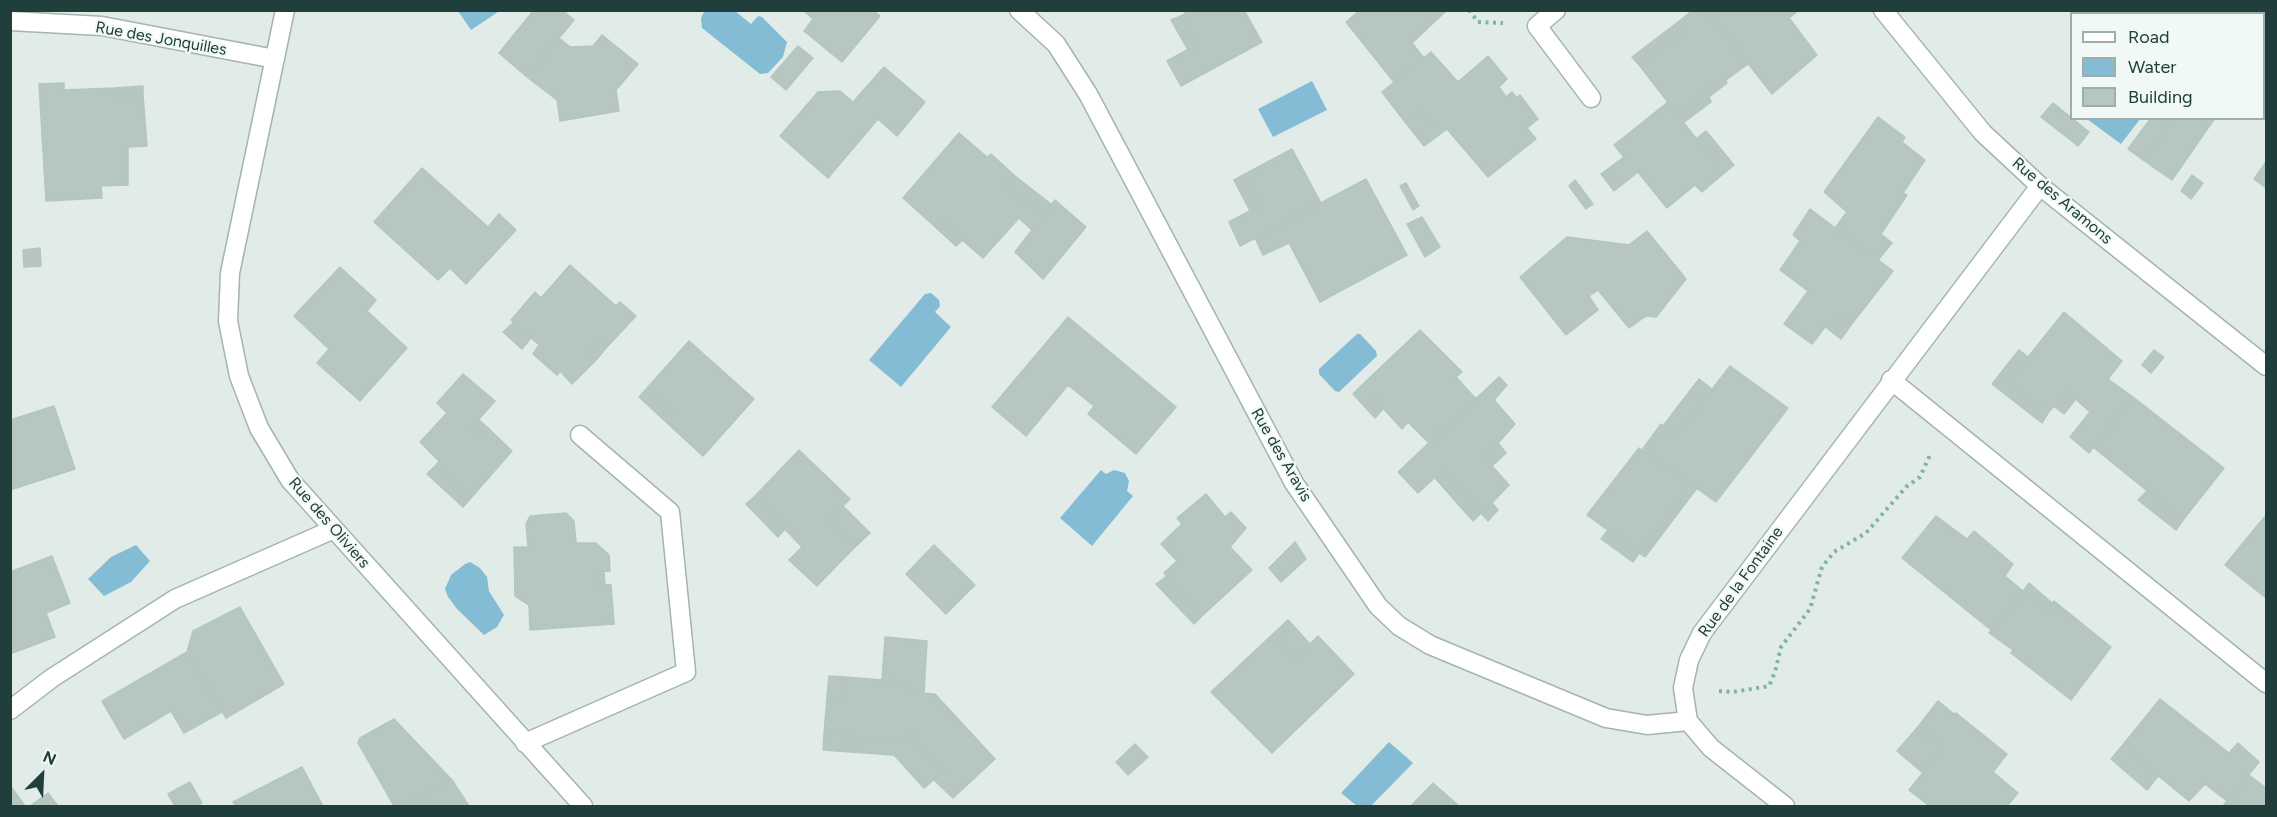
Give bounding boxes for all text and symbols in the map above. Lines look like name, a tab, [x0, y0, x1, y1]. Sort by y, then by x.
legend	[2070, 12, 2265, 120]
street label: Rue des Jonquilles	[94, 18, 228, 60]
text: Road	[2128, 26, 2169, 48]
text: Water	[2128, 56, 2176, 78]
text: Building	[2128, 86, 2193, 108]
street label: Rue des Aramons	[2008, 154, 2116, 248]
street label: Rue des Aravis	[1246, 405, 1316, 505]
street label: Rue des Oliviers	[284, 474, 374, 572]
street label: Rue de la Fontaine	[1695, 523, 1787, 641]
north arrow	[12, 745, 72, 805]
text: N	[40, 747, 59, 769]

